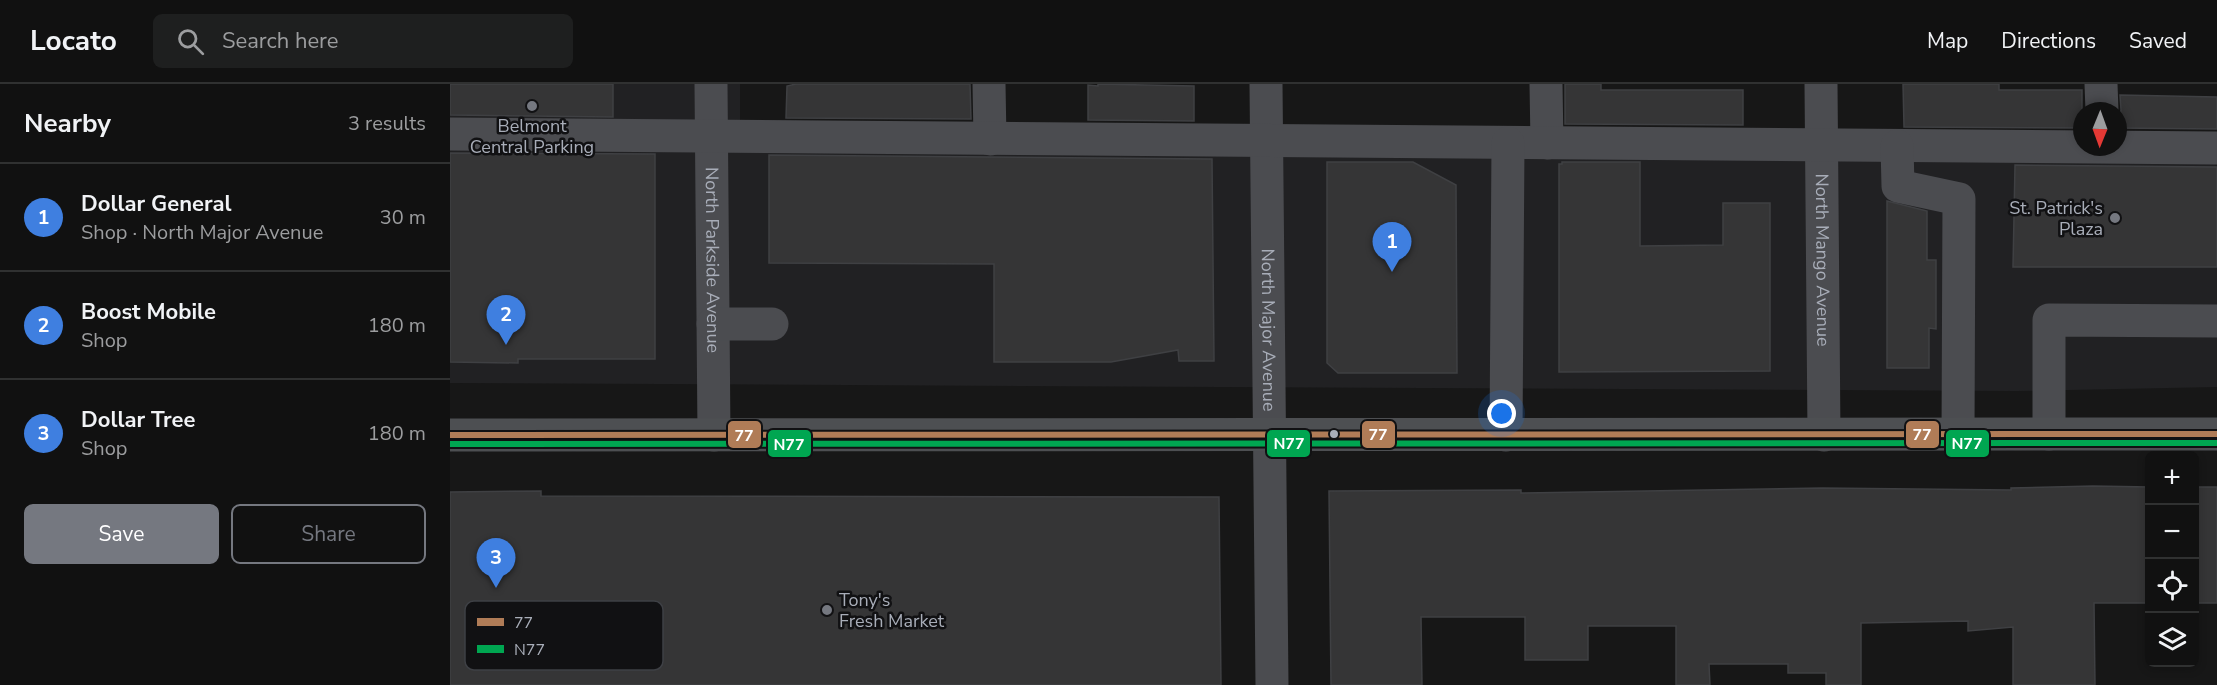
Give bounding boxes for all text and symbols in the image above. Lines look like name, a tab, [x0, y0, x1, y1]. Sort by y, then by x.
search box	[153, 14, 573, 68]
text: Locato	[30, 22, 117, 60]
icon: search	[174, 25, 207, 58]
text: Search here	[222, 26, 339, 56]
text: Map	[1927, 27, 1968, 55]
text: Directions	[2001, 27, 2096, 55]
text: Saved	[2129, 27, 2187, 55]
marker: Belmont Central Parking	[525, 99, 539, 113]
north arrow	[2073, 102, 2127, 156]
text: Nearby	[24, 106, 111, 141]
text: 3 results	[348, 110, 426, 137]
place label: Belmont Central Parking	[470, 114, 594, 159]
street label: North Parkside Avenue	[700, 167, 725, 353]
street label: North Mango Avenue	[1810, 173, 1835, 347]
text: Dollar General	[81, 189, 232, 219]
place label: St. Patrick's Plaza	[2009, 196, 2103, 241]
text: 1	[38, 204, 50, 231]
text: 30 m	[380, 204, 426, 231]
marker: St. Patrick's Plaza	[2108, 211, 2122, 225]
text: Shop · North Major Avenue	[81, 219, 323, 246]
pin: 1	[1372, 222, 1412, 272]
street label: North Major Avenue	[1256, 248, 1281, 412]
pin: 2	[486, 296, 526, 345]
text: Boost Mobile	[81, 297, 216, 327]
text: 2	[38, 312, 50, 339]
text: 180 m	[368, 312, 426, 339]
text: Shop	[81, 327, 127, 354]
your location	[1487, 399, 1516, 428]
text: Dollar Tree	[81, 405, 195, 435]
text: 3	[38, 420, 50, 447]
text: 180 m	[368, 420, 426, 447]
line badge: 77	[727, 420, 762, 449]
line badge: 77	[1361, 420, 1396, 449]
line badge: 77	[1905, 420, 1940, 449]
text: 77	[1368, 424, 1388, 446]
text: 77	[1912, 424, 1932, 446]
text: 77	[734, 425, 754, 447]
unlabelled marker	[1328, 428, 1340, 440]
line badge: N77	[767, 429, 812, 458]
line badge: N77	[1266, 429, 1311, 458]
line badge: N77	[1945, 429, 1990, 458]
text: N77	[1273, 433, 1305, 455]
text: N77	[1951, 433, 1983, 455]
text: N77	[773, 434, 805, 456]
text: Shop	[81, 435, 127, 462]
map controls	[2145, 451, 2199, 667]
button: +	[2145, 451, 2199, 505]
button: Save	[24, 504, 219, 564]
button: Share	[231, 504, 426, 564]
button: −	[2145, 505, 2199, 559]
pin: 3	[476, 538, 516, 588]
button: locate	[2145, 559, 2199, 613]
place label: Tony's Fresh Market	[839, 588, 945, 633]
legend	[465, 601, 663, 670]
marker: Tony's Fresh Market	[820, 603, 834, 617]
text: 77	[514, 612, 533, 634]
button: layers	[2145, 613, 2199, 667]
text: N77	[514, 639, 545, 661]

